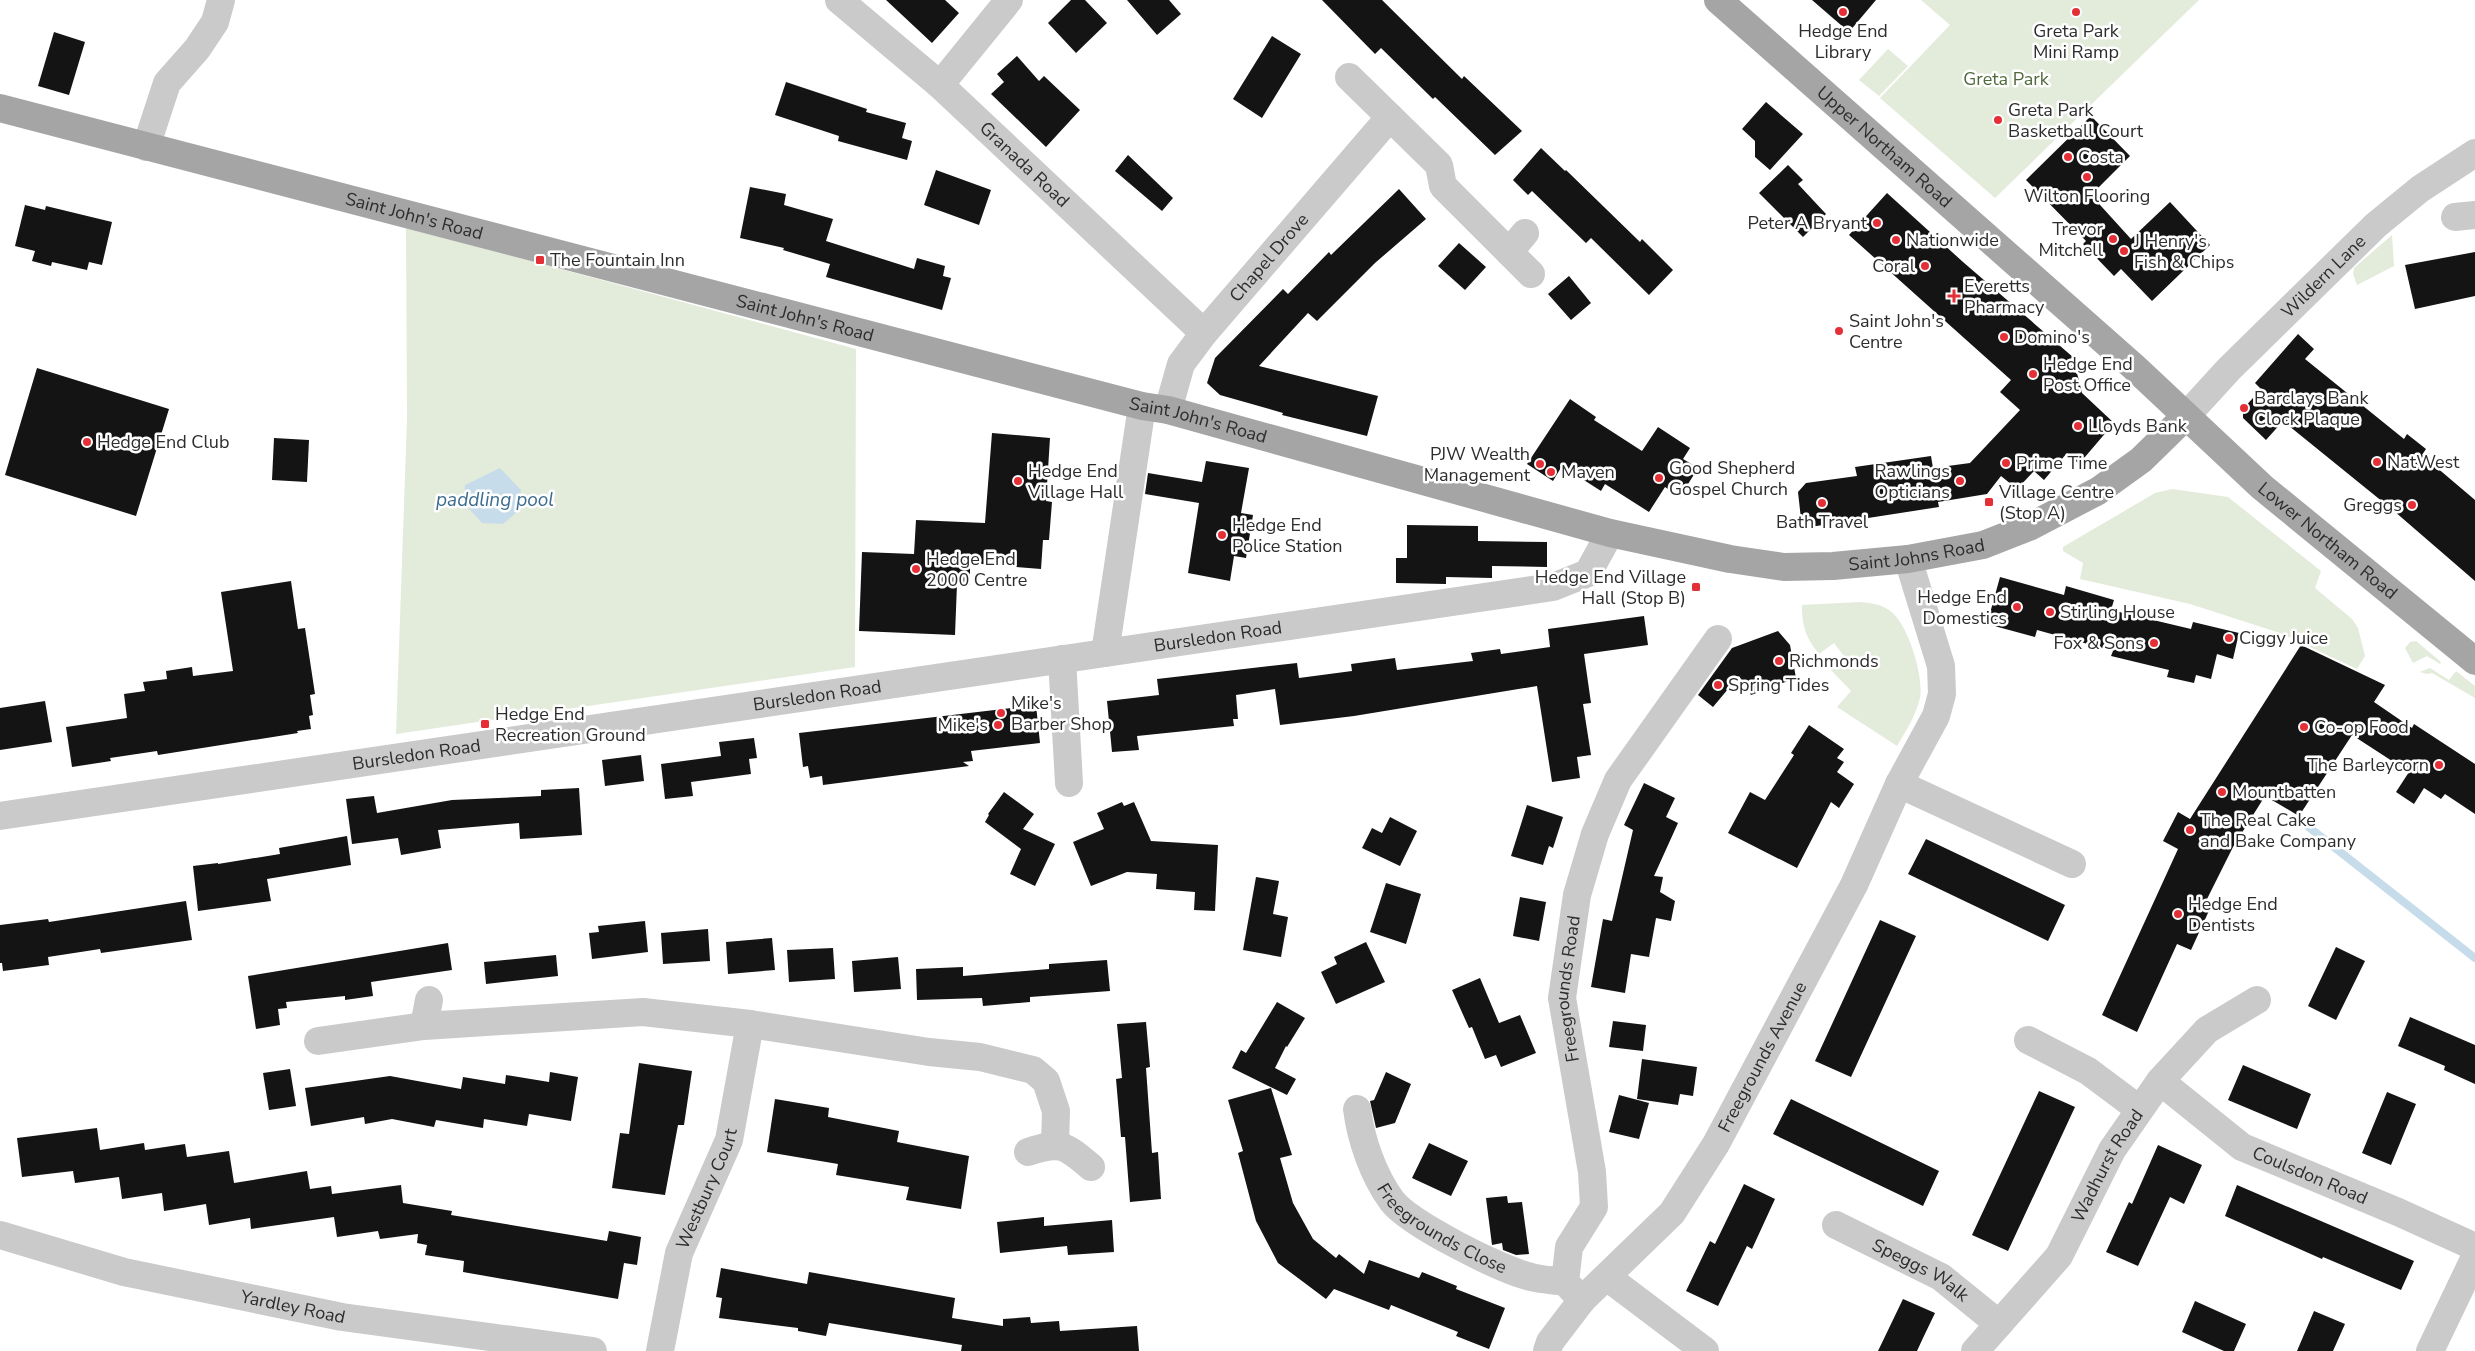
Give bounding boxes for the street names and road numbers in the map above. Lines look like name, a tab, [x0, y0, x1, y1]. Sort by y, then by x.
street label: Upper Northam Road	[1812, 81, 1957, 213]
street label: Granada Road	[974, 116, 1075, 213]
street label: Saint John's Road	[343, 187, 486, 246]
street label: Chapel Drove	[1224, 208, 1314, 307]
street label: Wildern Lane	[2276, 229, 2371, 323]
street label: Saint John's Road	[734, 289, 877, 348]
street label: Saint John's Road	[1126, 391, 1270, 449]
street label: Lower Northam Road	[2253, 476, 2402, 605]
street label: Saint Johns Road	[1847, 533, 1987, 577]
street label: Bursledon Road	[1152, 615, 1284, 658]
street label: Bursledon Road	[751, 674, 883, 717]
street label: Bursledon Road	[351, 733, 482, 776]
street label: Freegrounds Road	[1550, 914, 1586, 1064]
street label: Freegrounds Avenue	[1712, 977, 1812, 1136]
street label: Wadhurst Road	[2066, 1104, 2149, 1227]
street label: Westbury Court	[670, 1126, 743, 1253]
street label: Coulsdon Road	[2249, 1141, 2371, 1210]
street label: Freegrounds Close	[1371, 1179, 1510, 1279]
street label: Speggs Walk	[1868, 1233, 1975, 1308]
street label: Yardley Road	[238, 1284, 348, 1329]

